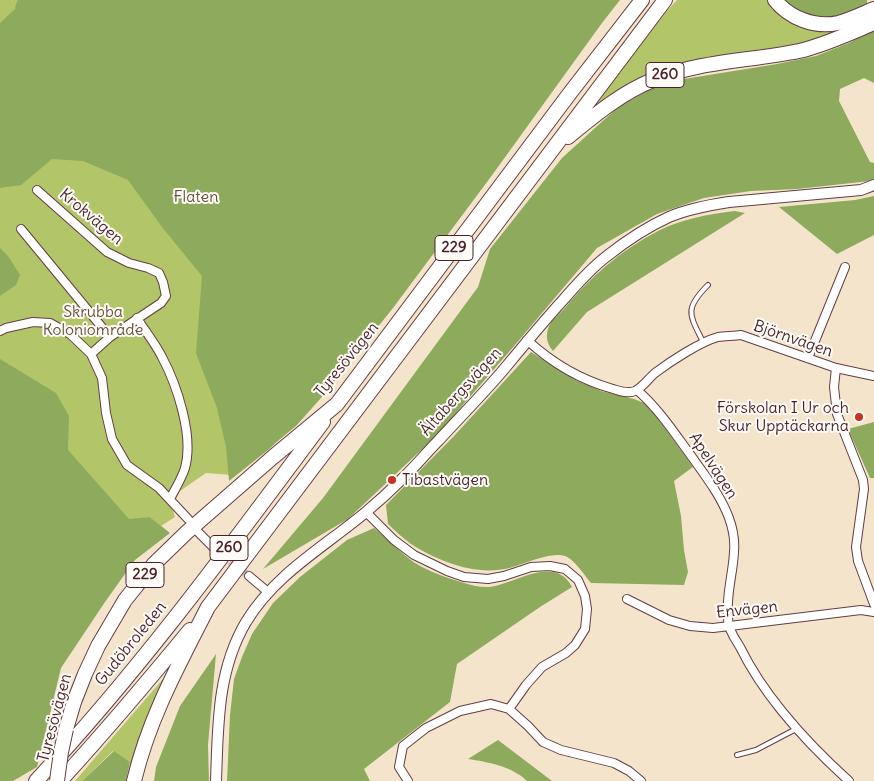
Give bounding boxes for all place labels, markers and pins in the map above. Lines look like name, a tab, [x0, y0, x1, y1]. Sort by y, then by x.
place label: Förskolan I Ur och Skur Upptäckarna	[717, 398, 849, 436]
marker: Förskolan I Ur och Skur Upptäckarna	[853, 411, 865, 423]
place label: Tibastvägen	[402, 470, 488, 490]
marker: Tibastvägen	[386, 474, 398, 486]

